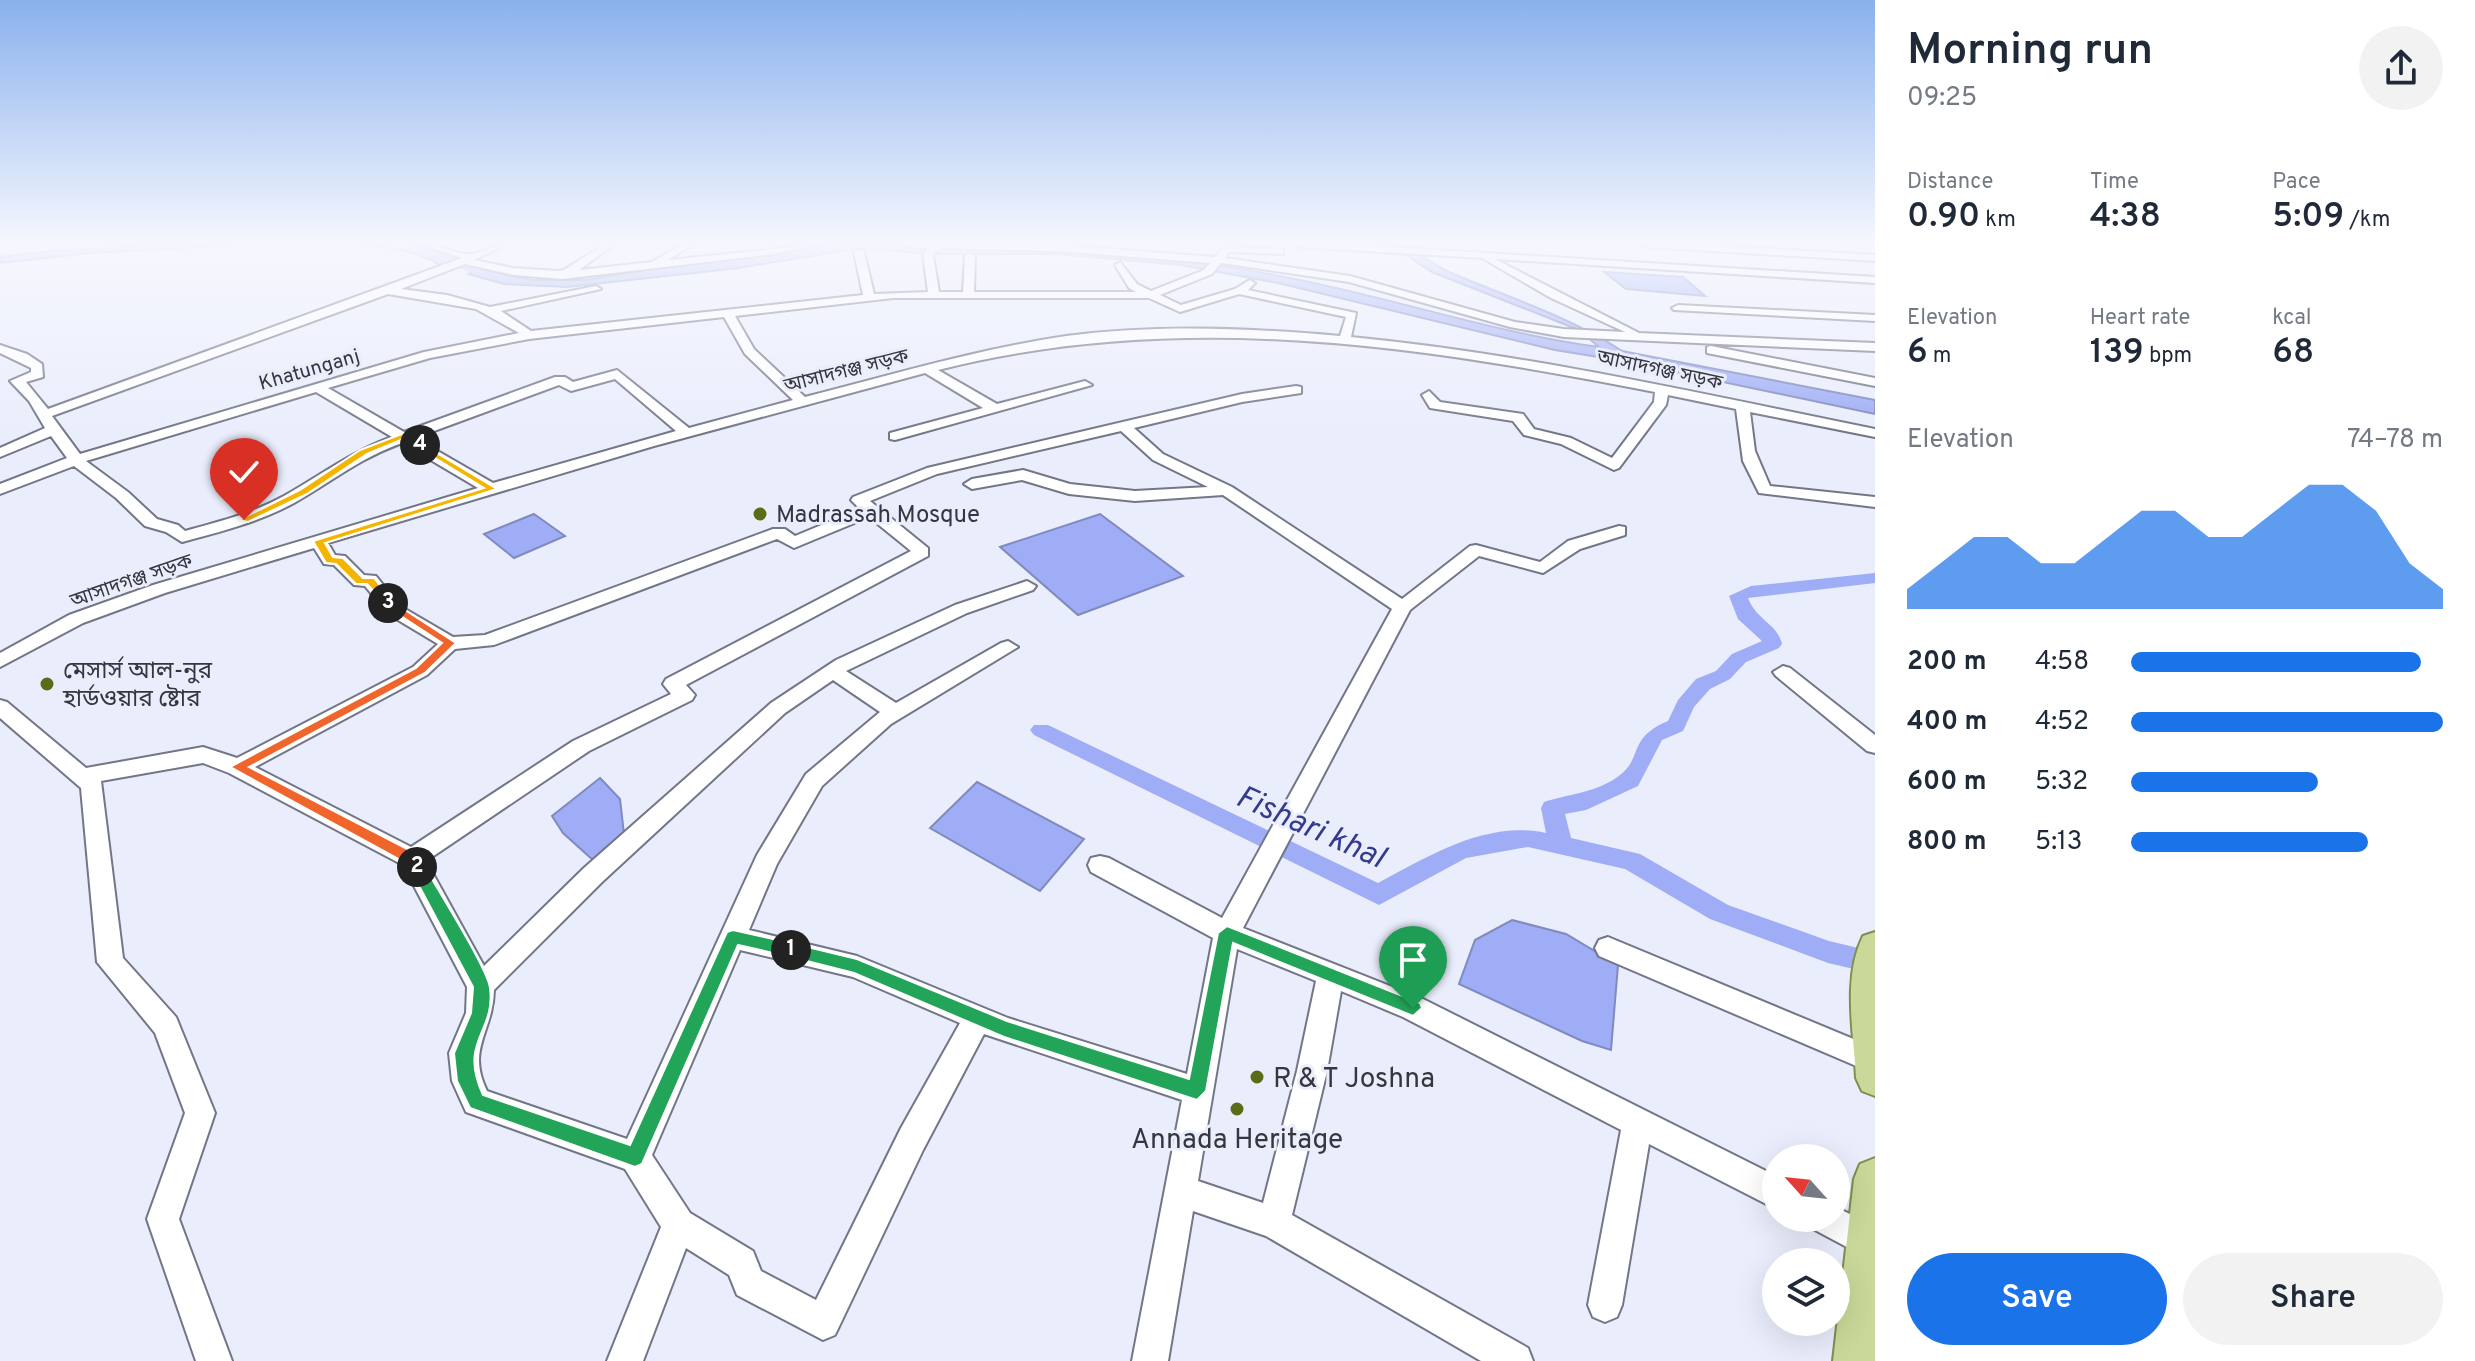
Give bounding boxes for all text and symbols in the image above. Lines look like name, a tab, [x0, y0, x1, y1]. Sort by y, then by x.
text: Morning run	[1907, 24, 2153, 80]
button: share	[2359, 26, 2443, 110]
text: 09:25	[1907, 82, 1977, 115]
text: Distance	[1907, 169, 1993, 196]
text: Time	[2090, 169, 2139, 196]
text: Pace	[2272, 169, 2321, 196]
text: 0.90	[1907, 196, 1980, 239]
text: 4:38	[2090, 196, 2161, 239]
text: 5:09	[2272, 196, 2344, 239]
text: km	[1980, 207, 2016, 234]
text: /km	[2344, 207, 2390, 234]
text: Elevation	[1907, 305, 1997, 332]
text: Heart rate	[2090, 305, 2190, 332]
text: kcal	[2272, 305, 2311, 332]
text: 6	[1907, 332, 1928, 375]
text: 139	[2090, 332, 2144, 375]
text: 68	[2272, 332, 2314, 375]
text: m	[1928, 343, 1952, 370]
text: bpm	[2144, 343, 2192, 370]
street label: Khatunganj	[256, 344, 363, 398]
street label: আসাদগঞ্জ সড়ক	[780, 344, 912, 400]
street label: আসাদগঞ্জ সড়ক	[1593, 345, 1726, 397]
text: Elevation	[1907, 424, 2014, 457]
text: 74–78 m	[2347, 424, 2443, 457]
pin: 4	[400, 425, 440, 465]
text: 4	[413, 431, 427, 458]
pin	[210, 438, 278, 520]
icon: check	[222, 450, 266, 494]
place label: Madrassah Mosque	[776, 501, 980, 531]
marker: Madrassah Mosque	[751, 505, 769, 523]
street label: আসাদগঞ্জ সড়ক	[66, 549, 197, 615]
pin: 3	[368, 583, 408, 623]
text: 3	[381, 589, 395, 616]
text: 200 m	[1907, 646, 1986, 679]
text: 4:58	[2035, 646, 2089, 679]
place label: মেসার্স আল-নুর হার্ডওয়ার ষ্টোর	[62, 655, 213, 715]
marker: মেসার্স আল-নুর হার্ডওয়ার ষ্টোর	[38, 675, 56, 693]
text: 400 m	[1907, 706, 1987, 739]
text: 4:52	[2035, 706, 2089, 739]
text: 600 m	[1907, 766, 1987, 799]
text: 5:32	[2035, 766, 2088, 799]
water label: Fishari khal	[1229, 778, 1392, 880]
text: 800 m	[1907, 826, 1987, 859]
text: 5:13	[2035, 826, 2082, 859]
pin: 2	[397, 847, 437, 887]
text: 2	[410, 853, 424, 880]
pin	[1379, 926, 1447, 1008]
pin: 1	[771, 930, 811, 970]
text: 1	[787, 936, 795, 963]
icon: arrive	[1391, 938, 1435, 982]
place label: R & T Joshna	[1273, 1062, 1435, 1098]
marker: R & T Joshna	[1248, 1068, 1266, 1086]
marker: Annada Heritage	[1228, 1100, 1246, 1118]
place label: Annada Heritage	[1131, 1123, 1343, 1159]
north arrow	[1762, 1144, 1850, 1232]
map controls	[1762, 1144, 1850, 1336]
button: layers	[1762, 1248, 1850, 1336]
button: Save	[1907, 1253, 2167, 1345]
button: Share	[2183, 1253, 2443, 1345]

